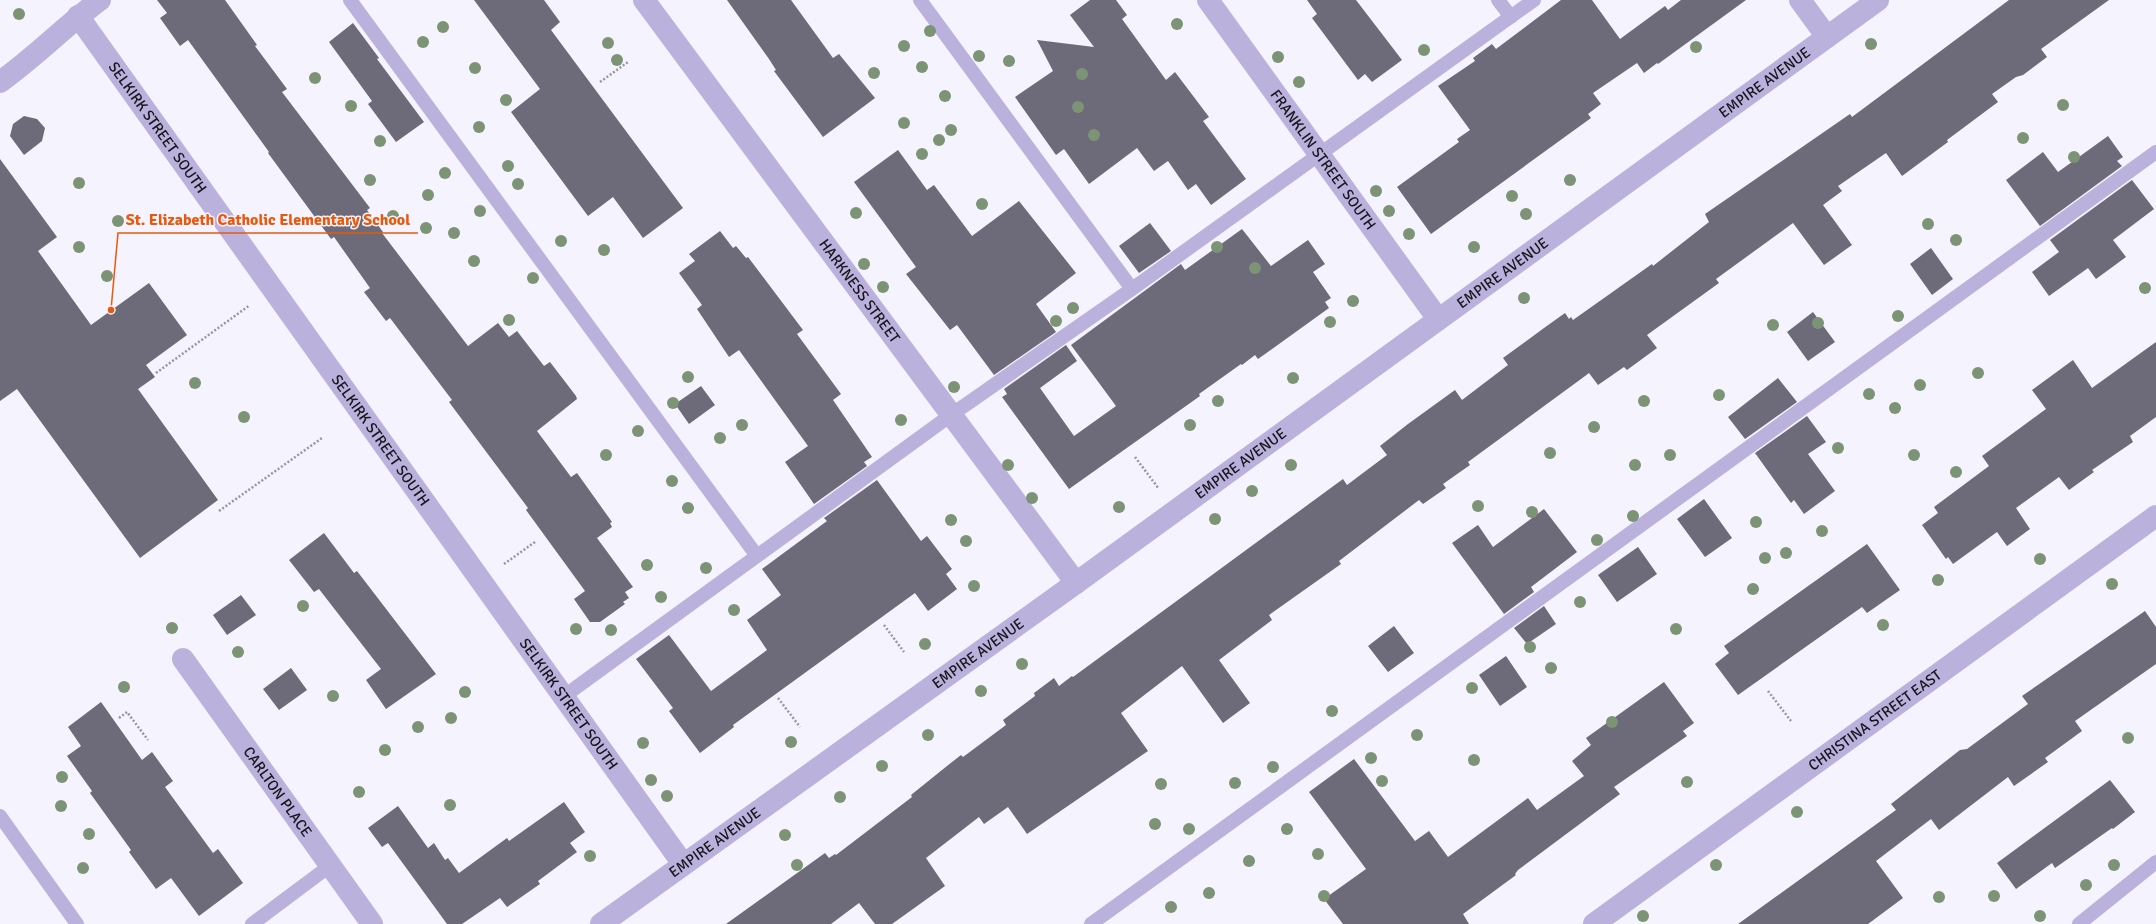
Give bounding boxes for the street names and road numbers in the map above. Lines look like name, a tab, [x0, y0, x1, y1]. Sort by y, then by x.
street label: EMPIRE AVENUE	[1715, 43, 1814, 122]
street label: SELKIRK STREET SOUTH	[105, 58, 210, 197]
street label: FRANKLIN STREET SOUTH	[1267, 86, 1380, 233]
street label: EMPIRE AVENUE	[1453, 234, 1552, 312]
street label: HARKNESS STREET	[815, 235, 904, 347]
street label: SELKIRK STREET SOUTH	[328, 371, 433, 509]
street label: EMPIRE AVENUE	[1191, 424, 1290, 503]
street label: EMPIRE AVENUE	[929, 614, 1027, 692]
street label: SELKIRK STREET SOUTH	[516, 635, 622, 773]
street label: CHRISTINA STREET EAST	[1805, 665, 1945, 774]
street label: CARLTON PLACE	[239, 743, 316, 840]
street label: EMPIRE AVENUE	[665, 803, 764, 881]

